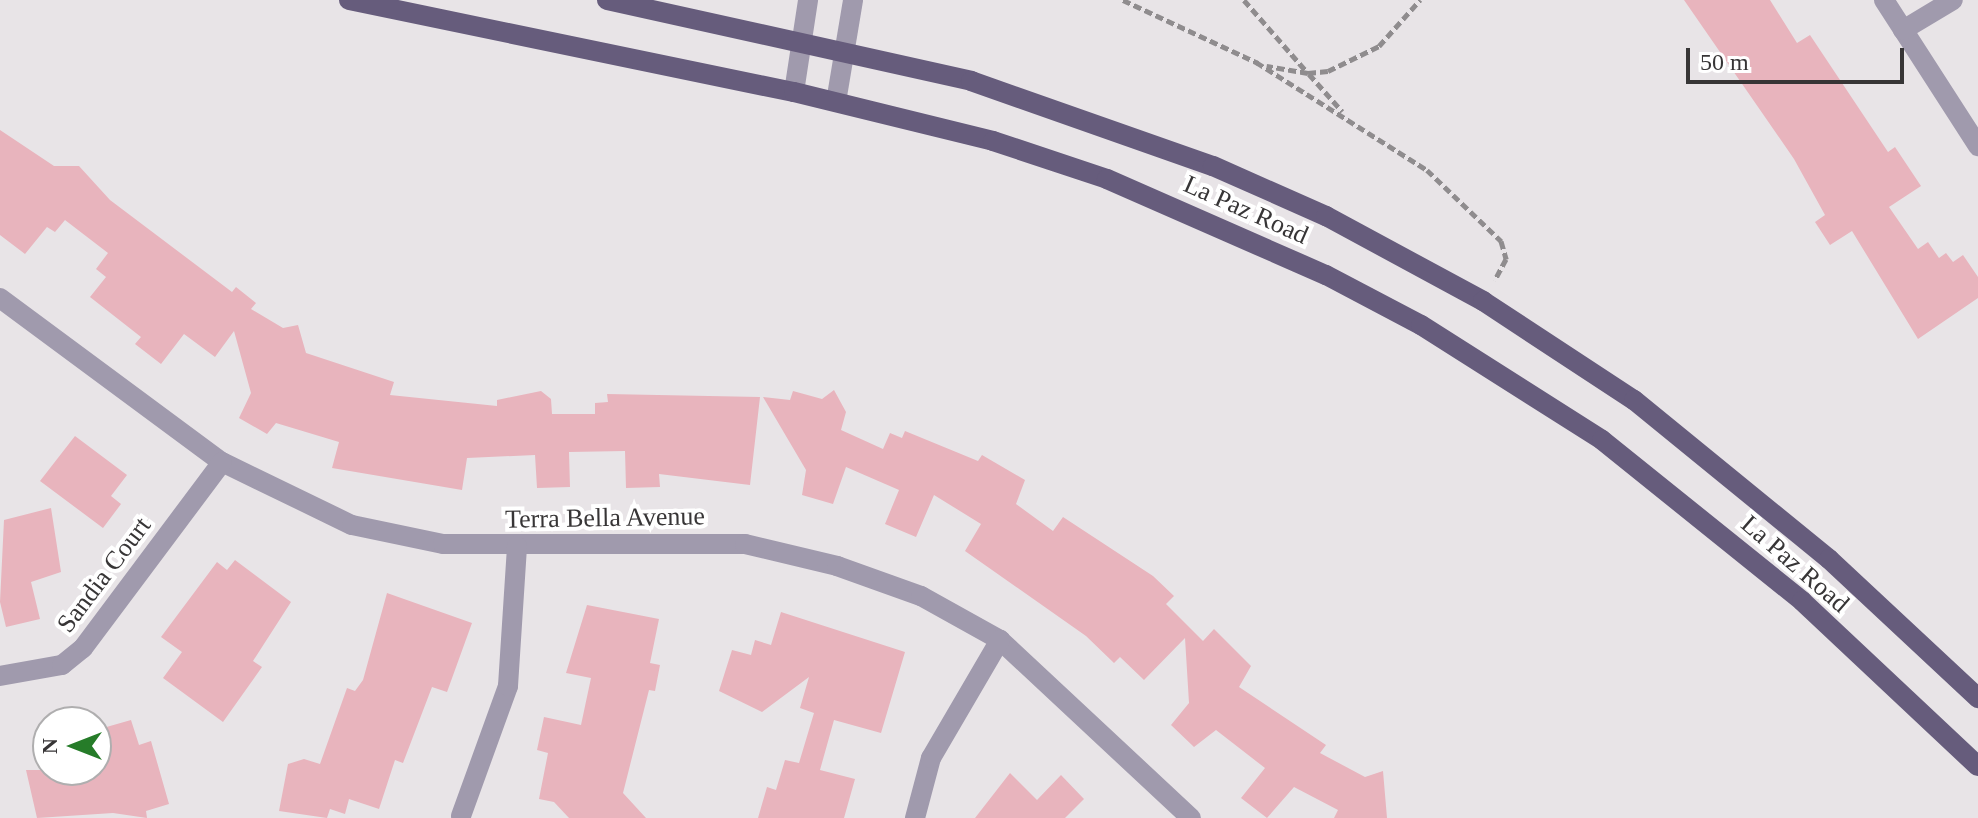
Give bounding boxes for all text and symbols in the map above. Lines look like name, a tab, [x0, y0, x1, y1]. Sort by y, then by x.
scale bar	[1690, 32, 1908, 82]
text: 50 m	[1700, 49, 1749, 75]
street label: La Paz Road	[1179, 169, 1313, 251]
street label: Terra Bella Avenue	[504, 501, 706, 535]
street label: La Paz Road	[1735, 509, 1855, 619]
street label: Sandia Court	[50, 511, 158, 639]
north arrow	[32, 706, 112, 786]
text: N	[37, 738, 62, 754]

